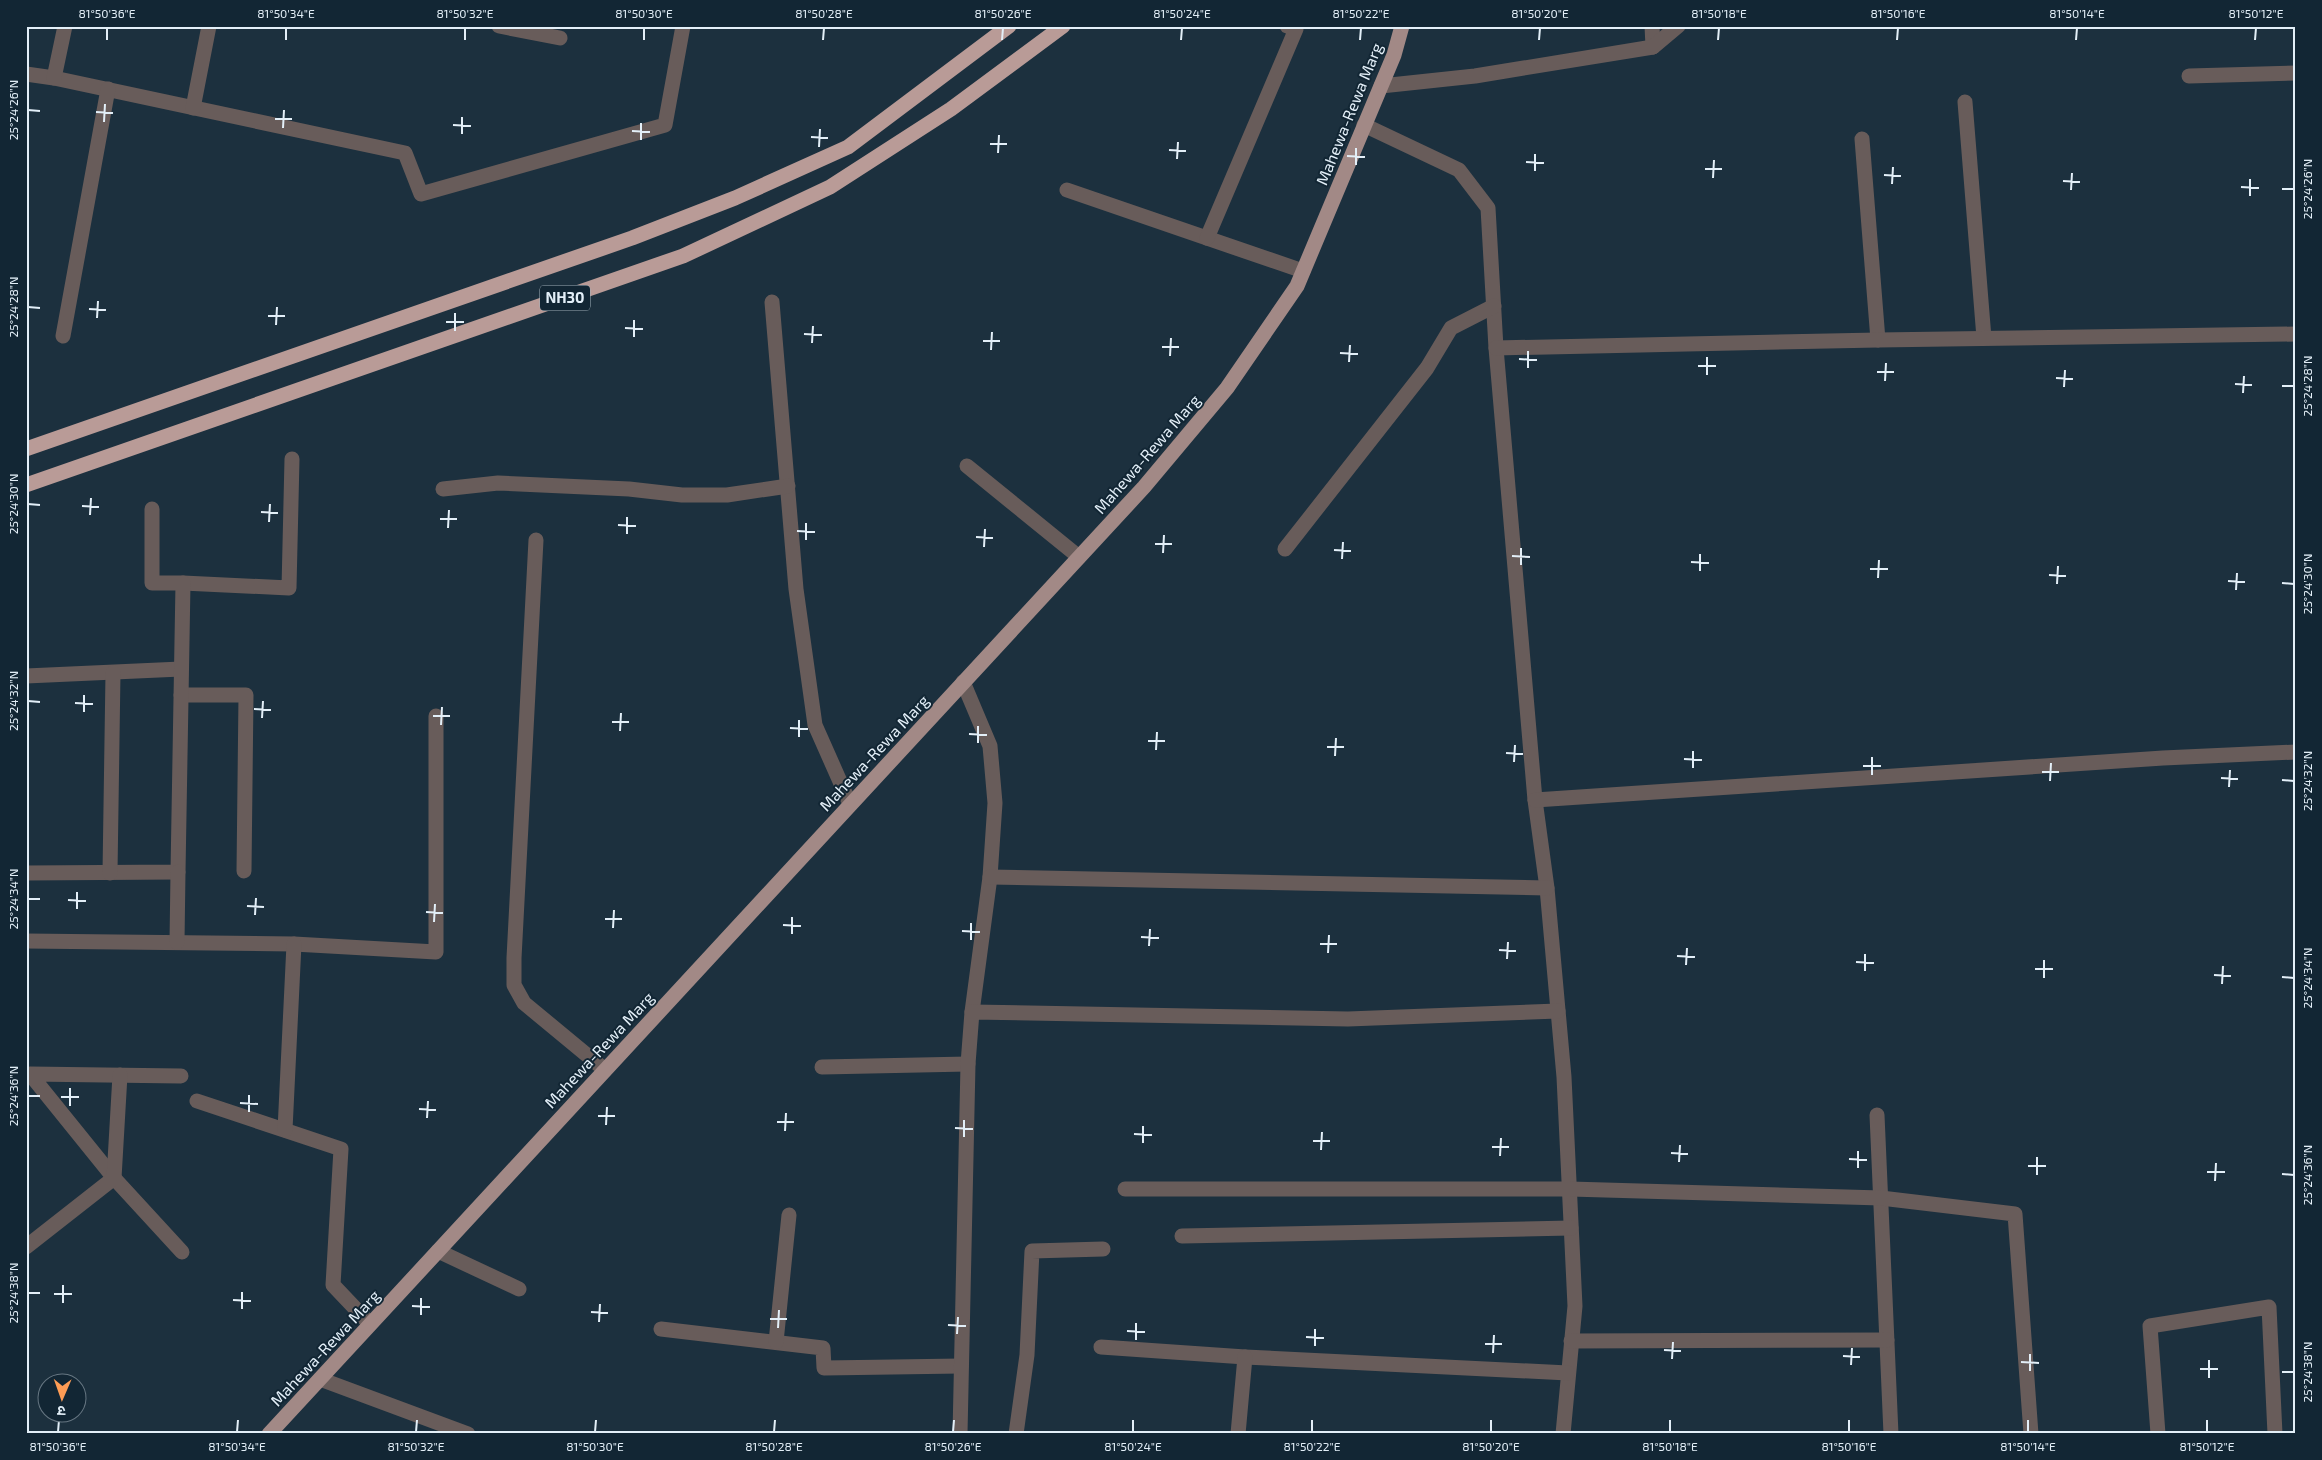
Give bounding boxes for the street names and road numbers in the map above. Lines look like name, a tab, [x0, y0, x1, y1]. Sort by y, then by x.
street label: Mahewa-Rewa Marg	[1311, 40, 1386, 188]
road number: NH30	[540, 286, 590, 310]
street label: Mahewa-Rewa Marg	[1090, 390, 1204, 517]
street label: Mahewa-Rewa Marg	[815, 691, 932, 815]
street label: Mahewa-Rewa Marg	[540, 988, 657, 1112]
street label: Mahewa-Rewa Marg	[266, 1286, 383, 1410]

